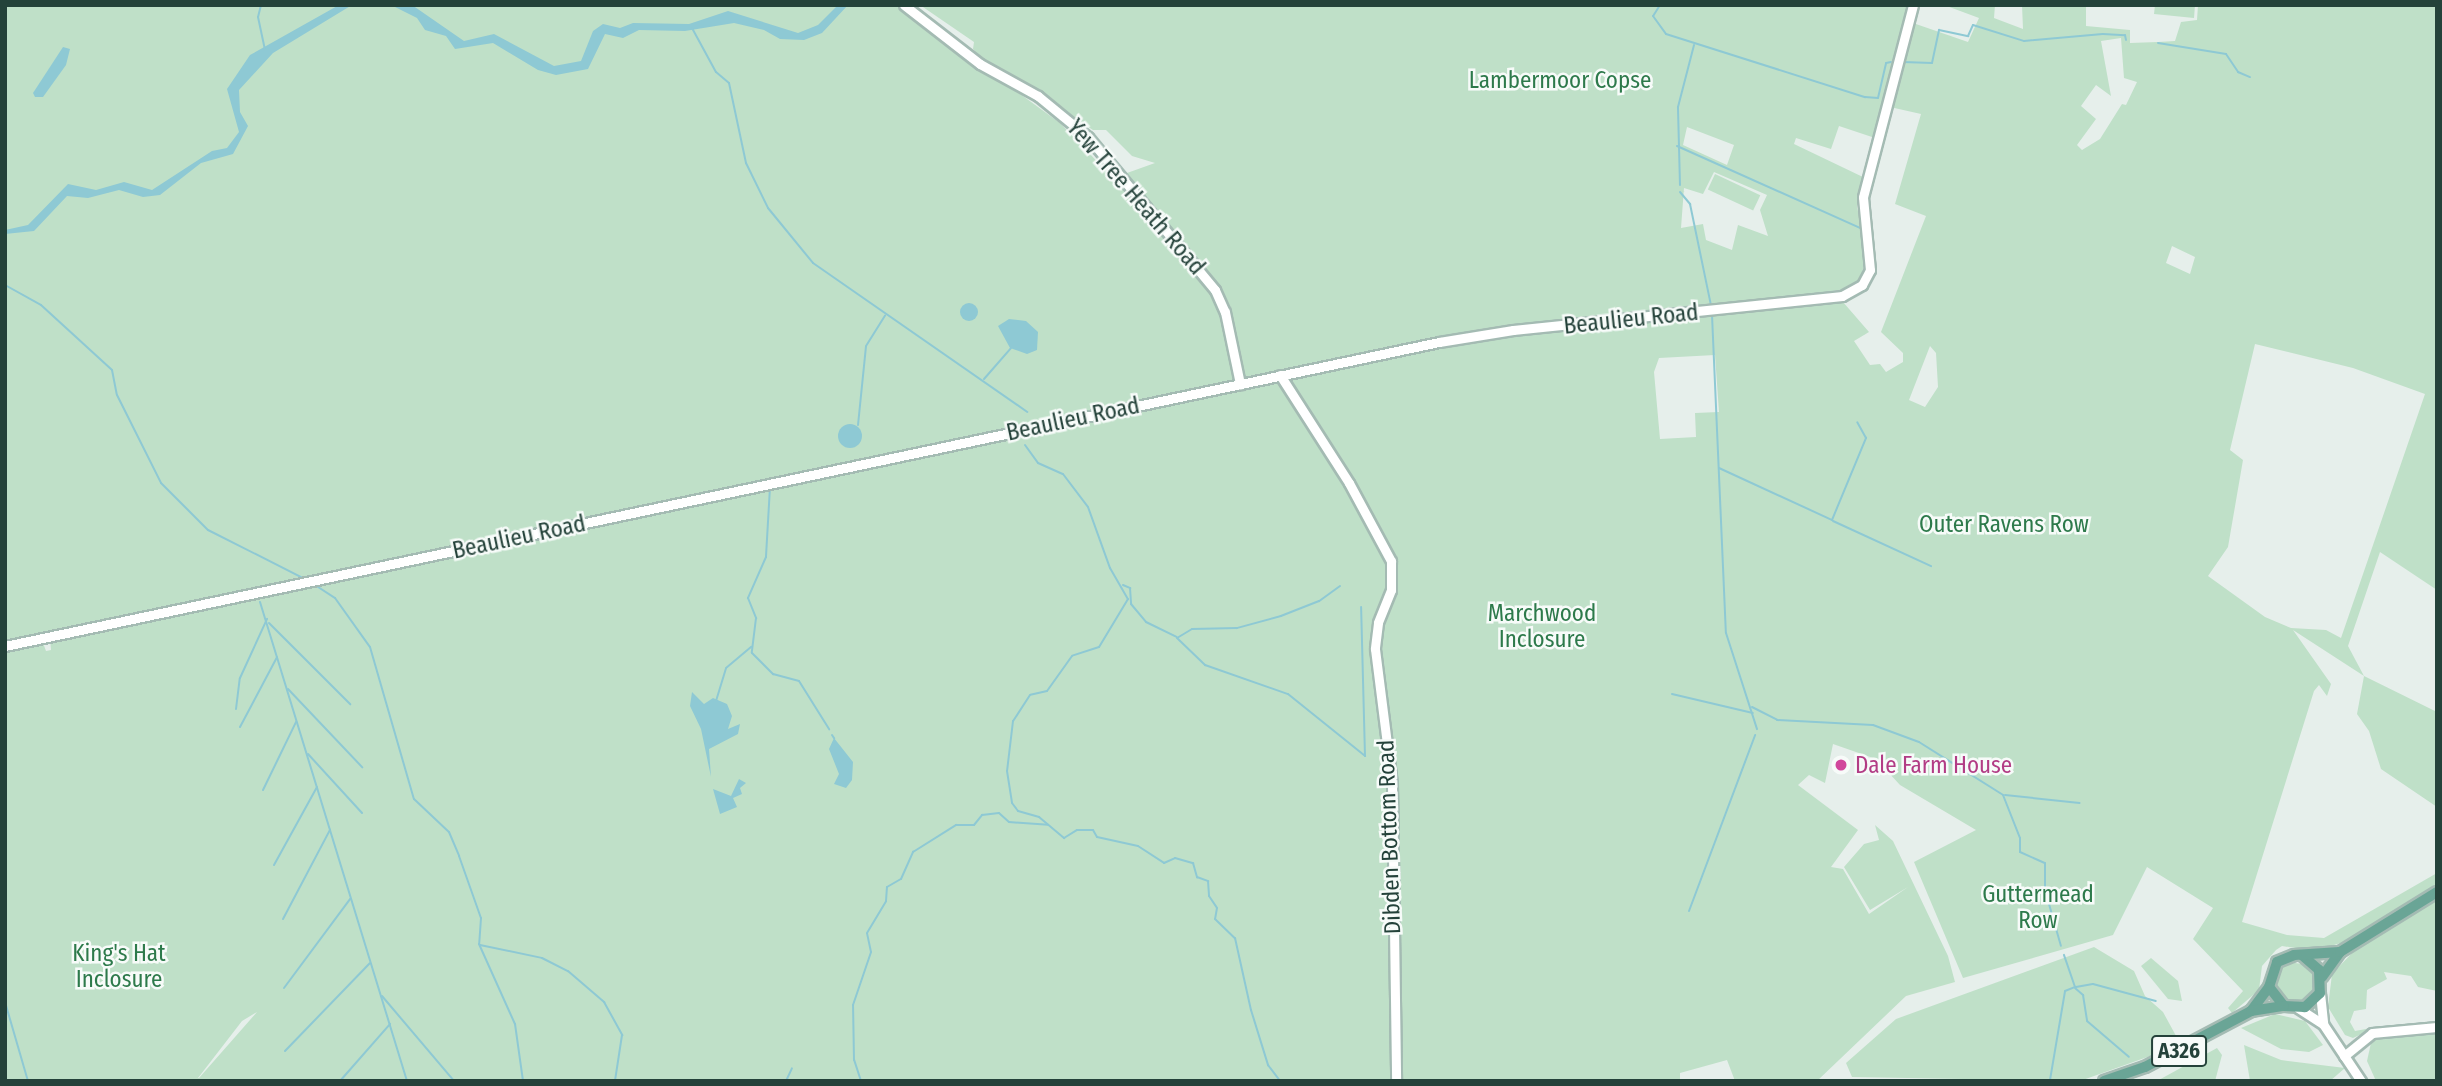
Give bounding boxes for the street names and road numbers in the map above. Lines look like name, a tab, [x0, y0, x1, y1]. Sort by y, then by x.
street label: Yew Tree Heath Road	[1061, 114, 1211, 280]
street label: Beaulieu Road	[1562, 298, 1700, 340]
street label: Beaulieu Road	[1004, 391, 1142, 447]
street label: Beaulieu Road	[450, 509, 588, 565]
street label: Dibden Bottom Road	[1372, 739, 1406, 935]
road number: A326	[2151, 1034, 2207, 1068]

